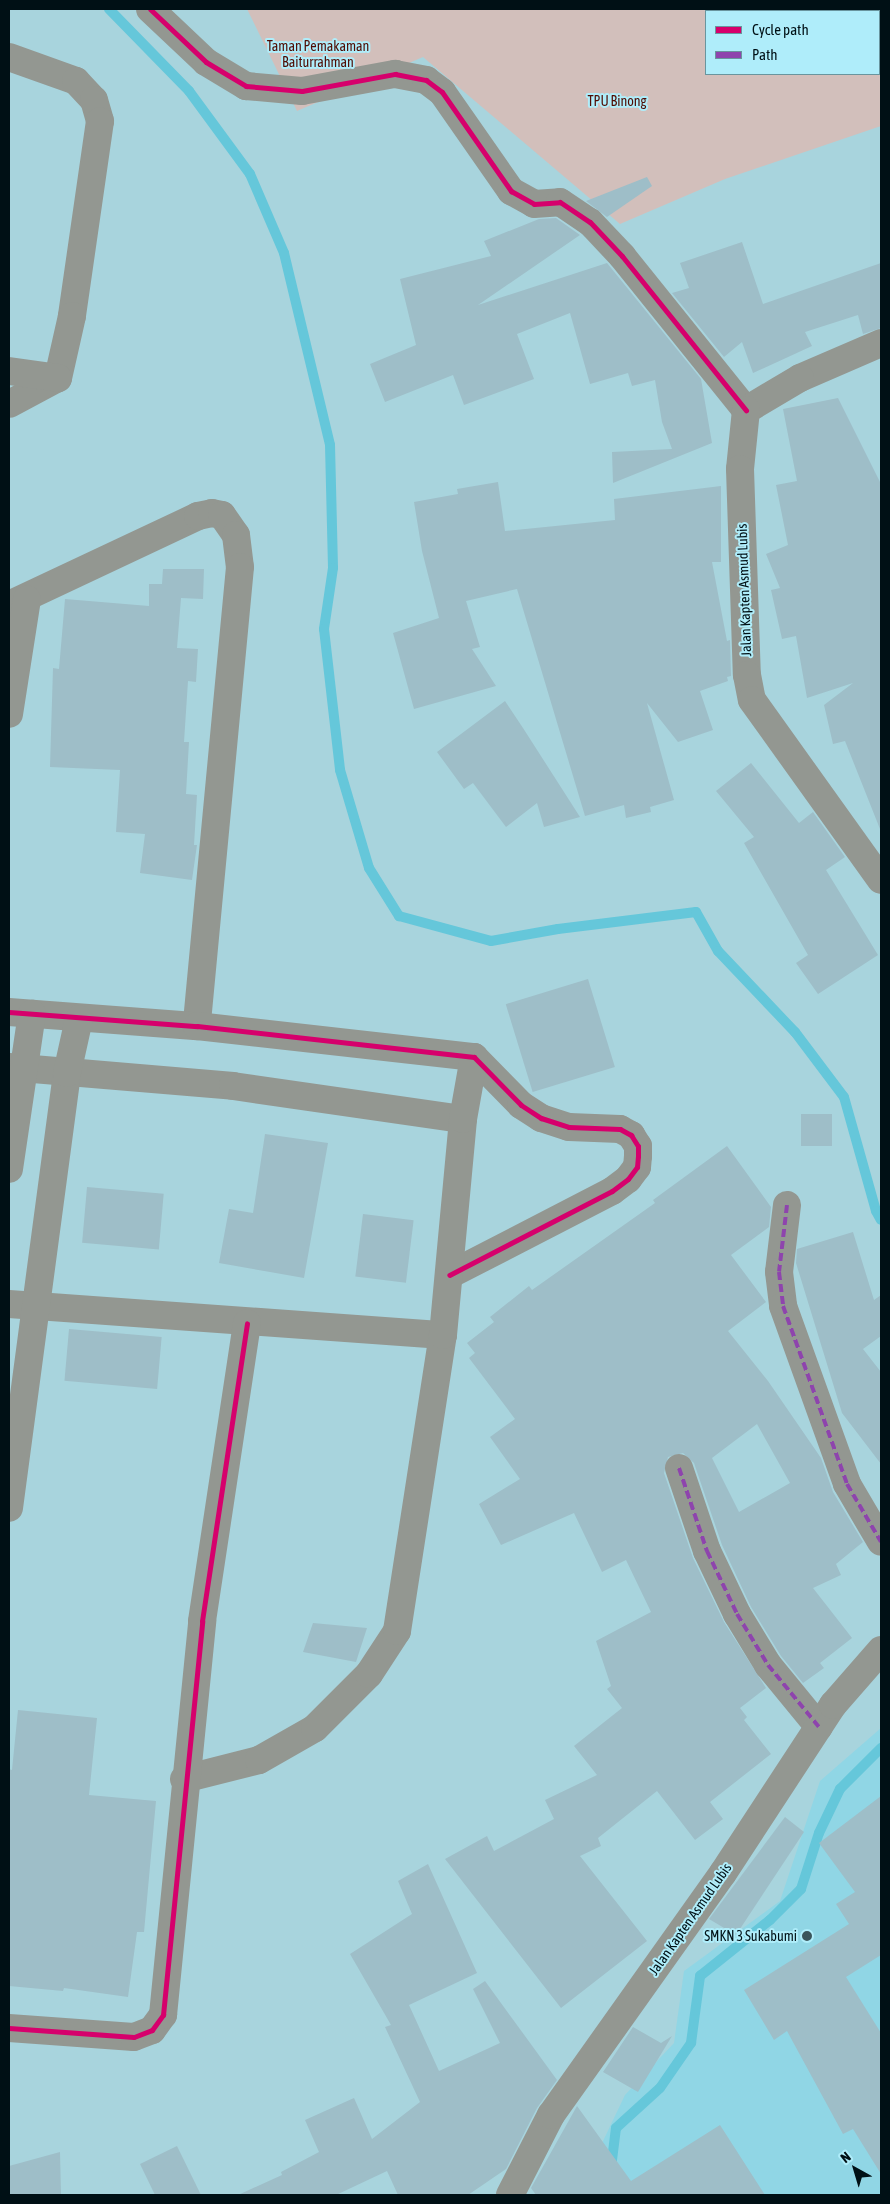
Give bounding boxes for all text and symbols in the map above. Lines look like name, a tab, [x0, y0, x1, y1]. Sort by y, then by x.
legend	[705, 10, 880, 75]
text: Cycle path	[752, 21, 809, 38]
park label: Taman Pemakaman Baiturrahman	[267, 38, 369, 70]
text: Path	[752, 46, 778, 63]
park label: TPU Binong	[587, 93, 647, 109]
street label: Jalan Kapten Asmud Lubis	[733, 523, 755, 657]
street label: Jalan Kapten Asmud Lubis	[645, 1860, 735, 1978]
place label: SMKN 3 Sukabumi	[704, 1928, 797, 1944]
marker: SMKN 3 Sukabumi	[801, 1930, 813, 1942]
north arrow	[830, 2144, 880, 2194]
text: N	[837, 2149, 854, 2166]

